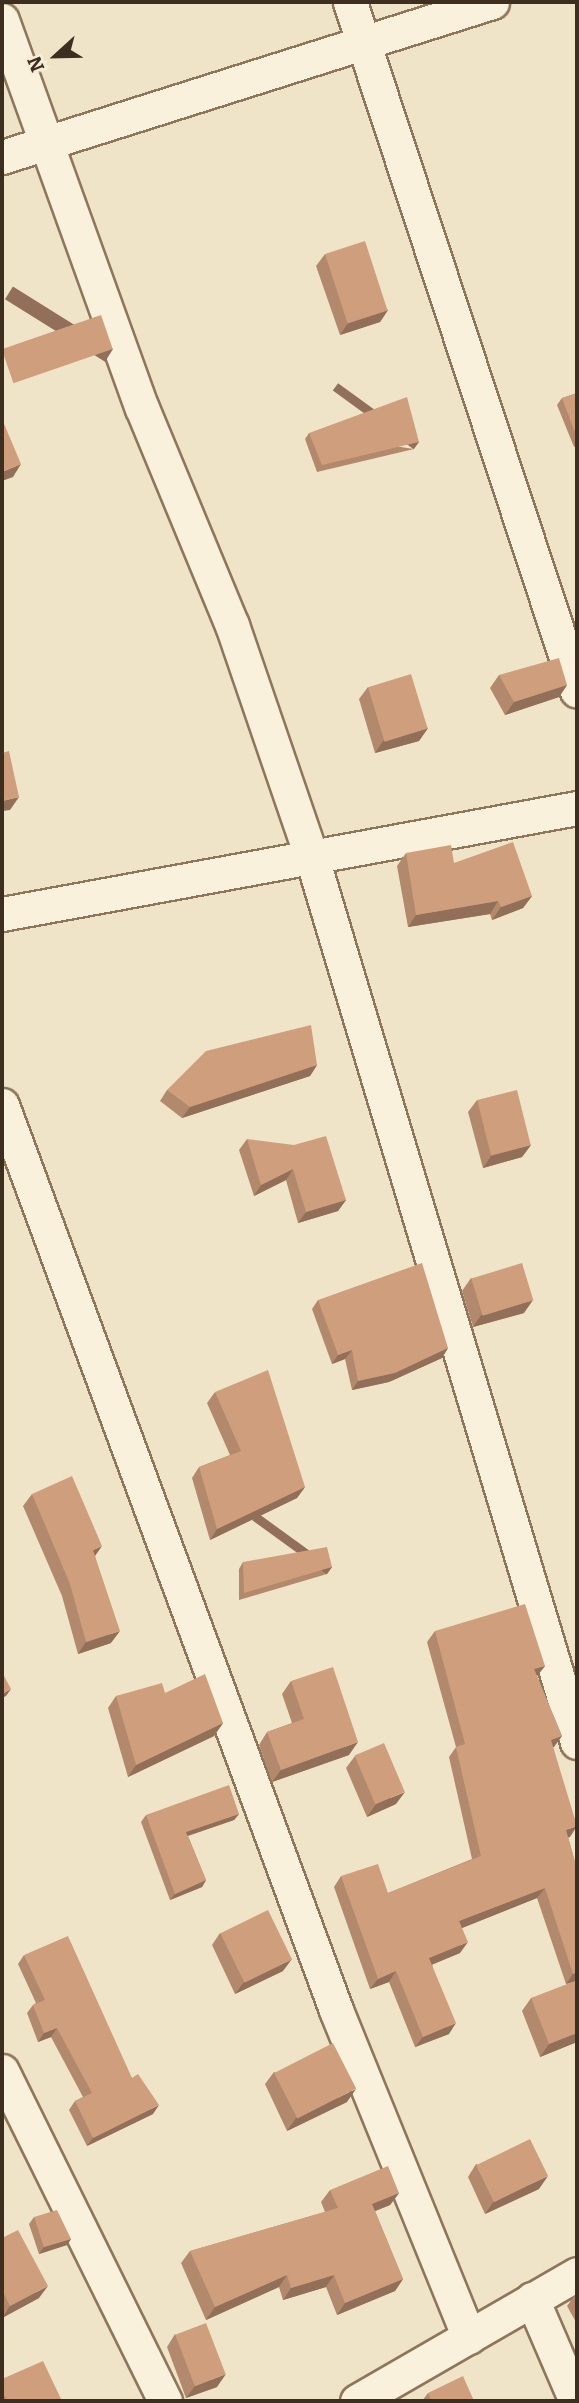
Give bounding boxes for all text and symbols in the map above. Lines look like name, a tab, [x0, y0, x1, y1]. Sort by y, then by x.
north arrow	[21, 21, 91, 91]
text: N	[23, 53, 49, 75]

